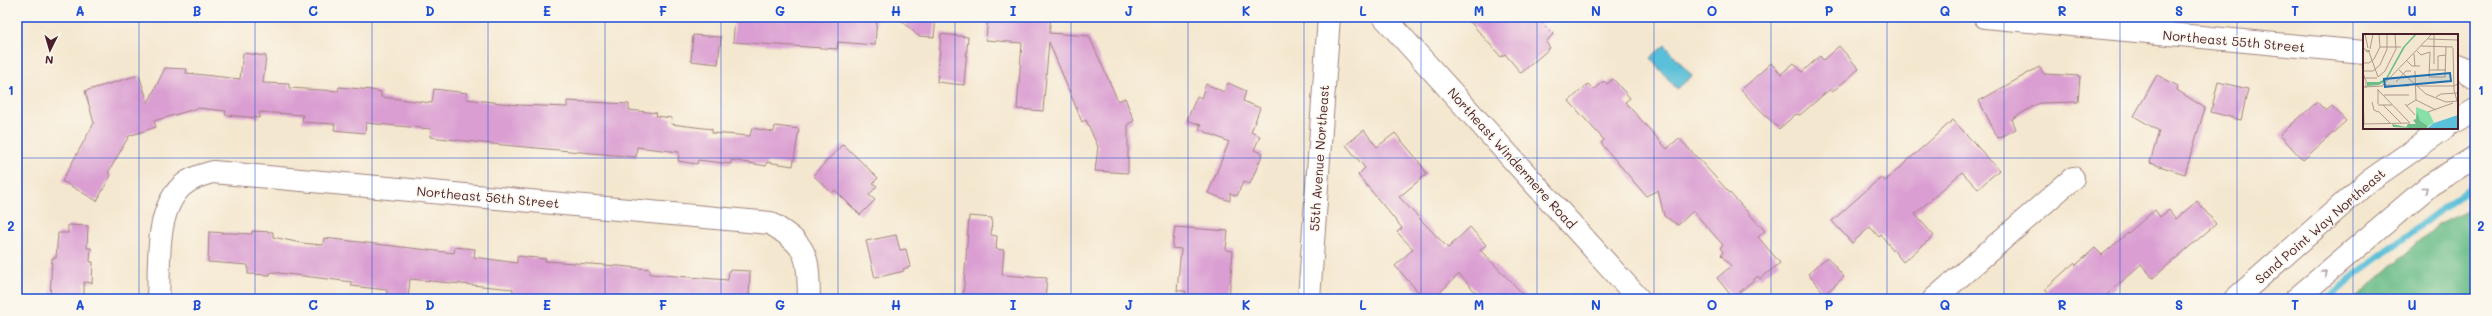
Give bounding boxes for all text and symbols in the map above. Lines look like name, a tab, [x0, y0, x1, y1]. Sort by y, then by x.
text: A	[75, 2, 85, 19]
text: B	[193, 2, 202, 19]
text: C	[308, 2, 318, 19]
text: D	[425, 2, 435, 19]
text: E	[543, 2, 551, 19]
text: F	[659, 2, 667, 19]
text: G	[775, 2, 785, 19]
text: H	[891, 2, 901, 19]
text: I	[1010, 2, 1017, 19]
text: J	[1125, 2, 1133, 19]
text: K	[1242, 2, 1251, 19]
text: L	[1359, 2, 1367, 19]
text: M	[1474, 2, 1484, 19]
text: N	[1591, 2, 1601, 19]
text: O	[1707, 2, 1717, 19]
text: P	[1825, 2, 1834, 19]
text: Q	[1940, 2, 1950, 19]
text: R	[2058, 2, 2067, 19]
text: S	[2175, 2, 2183, 19]
text: T	[2291, 2, 2299, 19]
text: U	[2407, 2, 2417, 19]
street label: Northeast 55th Street	[2162, 26, 2306, 55]
north arrow	[30, 30, 70, 70]
inset map	[2363, 34, 2458, 129]
text: N	[44, 53, 54, 68]
text: 1	[8, 81, 14, 98]
text: 1	[2478, 81, 2484, 98]
street label: 55th Avenue Northeast	[1305, 84, 1332, 232]
street label: Northeast Windermere Road	[1444, 84, 1580, 232]
street label: Sand Point Way Northeast	[2251, 164, 2389, 287]
street label: Northeast 56th Street	[416, 182, 560, 211]
one-way arrow	[2420, 187, 2427, 194]
text: 2	[7, 217, 15, 234]
text: 2	[2477, 217, 2485, 234]
one-way arrow	[2321, 271, 2328, 278]
text: A	[75, 296, 85, 313]
text: B	[193, 296, 202, 313]
text: C	[308, 296, 318, 313]
text: D	[425, 296, 435, 313]
text: E	[543, 296, 551, 313]
text: F	[659, 296, 667, 313]
text: G	[775, 296, 785, 313]
text: H	[891, 296, 901, 313]
text: I	[1010, 296, 1017, 313]
text: J	[1125, 296, 1133, 313]
text: K	[1242, 296, 1251, 313]
text: L	[1359, 296, 1367, 313]
text: M	[1474, 296, 1484, 313]
text: N	[1591, 296, 1601, 313]
text: O	[1707, 296, 1717, 313]
text: P	[1825, 296, 1834, 313]
text: Q	[1940, 296, 1950, 313]
text: R	[2058, 296, 2067, 313]
text: S	[2175, 296, 2183, 313]
text: T	[2291, 296, 2299, 313]
text: U	[2407, 296, 2417, 313]

